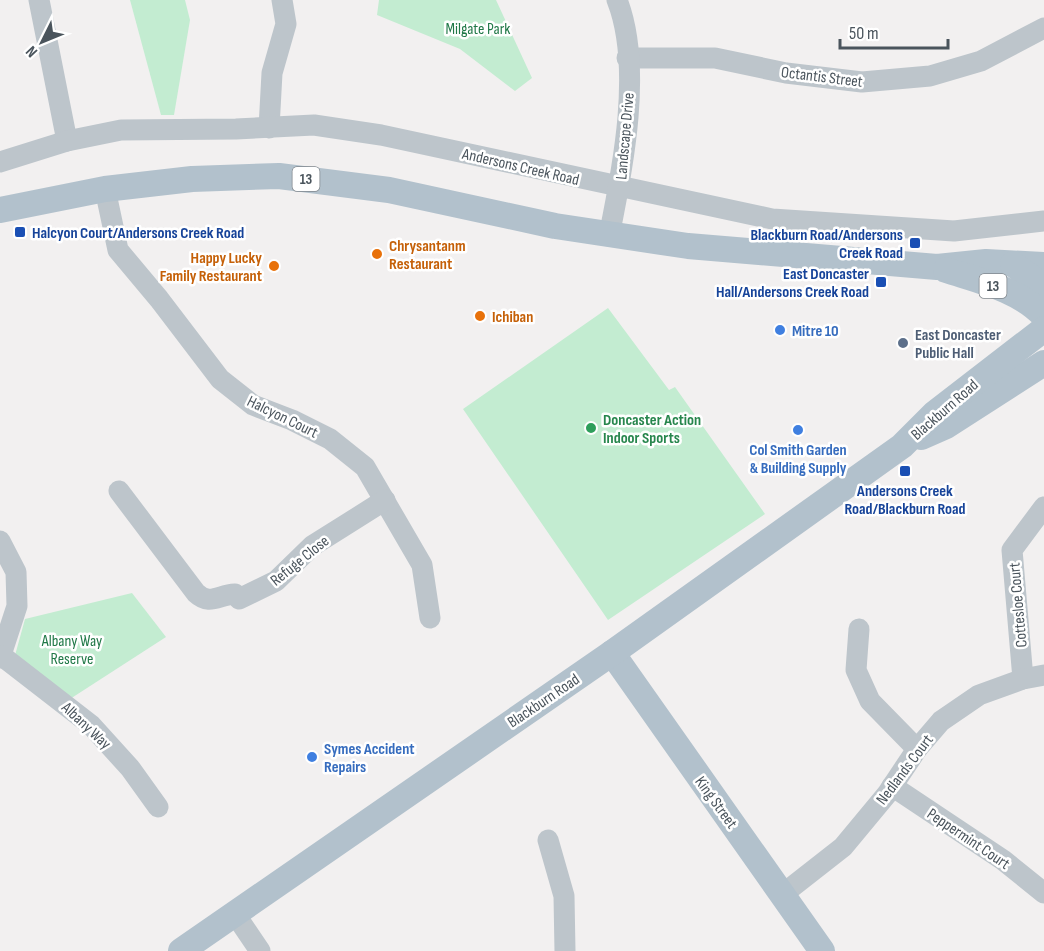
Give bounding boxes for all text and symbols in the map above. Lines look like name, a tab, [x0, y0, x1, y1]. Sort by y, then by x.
north arrow	[12, 12, 72, 72]
scale bar	[840, 12, 948, 50]
park label: Milgate Park	[446, 20, 510, 39]
text: 50 m	[849, 23, 879, 44]
text: N	[22, 42, 42, 61]
street label: Octantis Street	[780, 63, 864, 92]
street label: Landscape Drive	[612, 92, 639, 180]
street label: Andersons Creek Road	[459, 145, 581, 190]
road number: 13	[292, 167, 320, 191]
place label: Halcyon Court/Andersons Creek Road	[32, 224, 244, 243]
marker: Halcyon Court/Andersons Creek Road	[13, 225, 27, 239]
place label: Blackburn Road/Andersons Creek Road	[750, 226, 903, 263]
marker: Blackburn Road/Andersons Creek Road	[908, 236, 922, 250]
place label: Chrysantanm Restaurant	[389, 237, 466, 274]
marker: Chrysantanm Restaurant	[370, 247, 384, 261]
place label: Happy Lucky Family Restaurant	[160, 249, 262, 286]
marker: Happy Lucky Family Restaurant	[267, 259, 281, 273]
place label: East Doncaster Hall/Andersons Creek Road	[716, 265, 869, 302]
road number: 13	[980, 274, 1006, 298]
marker: East Doncaster Hall/Andersons Creek Road	[874, 275, 888, 289]
place label: Ichiban	[492, 308, 533, 327]
marker: Ichiban	[473, 309, 487, 323]
place label: Mitre 10	[792, 322, 839, 341]
marker: Mitre 10	[773, 323, 787, 337]
place label: East Doncaster Public Hall	[915, 326, 1001, 363]
marker: East Doncaster Public Hall	[896, 336, 910, 350]
street label: Blackburn Road	[908, 376, 982, 444]
street label: Halcyon Court	[244, 392, 321, 443]
place label: Doncaster Action Indoor Sports	[603, 411, 701, 448]
marker: Doncaster Action Indoor Sports	[584, 421, 598, 435]
marker: Col Smith Garden & Building Supply	[791, 423, 805, 437]
place label: Col Smith Garden & Building Supply	[749, 441, 847, 478]
marker: Andersons Creek Road/Blackburn Road	[898, 464, 912, 478]
place label: Andersons Creek Road/Blackburn Road	[844, 482, 966, 519]
street label: Refuge Close	[267, 532, 333, 591]
street label: Cottesloe Court	[1005, 561, 1032, 648]
park label: Albany Way Reserve	[41, 632, 102, 669]
street label: Blackburn Road	[504, 670, 583, 732]
street label: Albany Way	[57, 698, 115, 754]
street label: Nedlands Court	[873, 731, 938, 809]
place label: Symes Accident Repairs	[324, 740, 415, 777]
marker: Symes Accident Repairs	[305, 750, 319, 764]
street label: King Street	[691, 773, 741, 833]
street label: Peppermint Court	[923, 805, 1013, 874]

